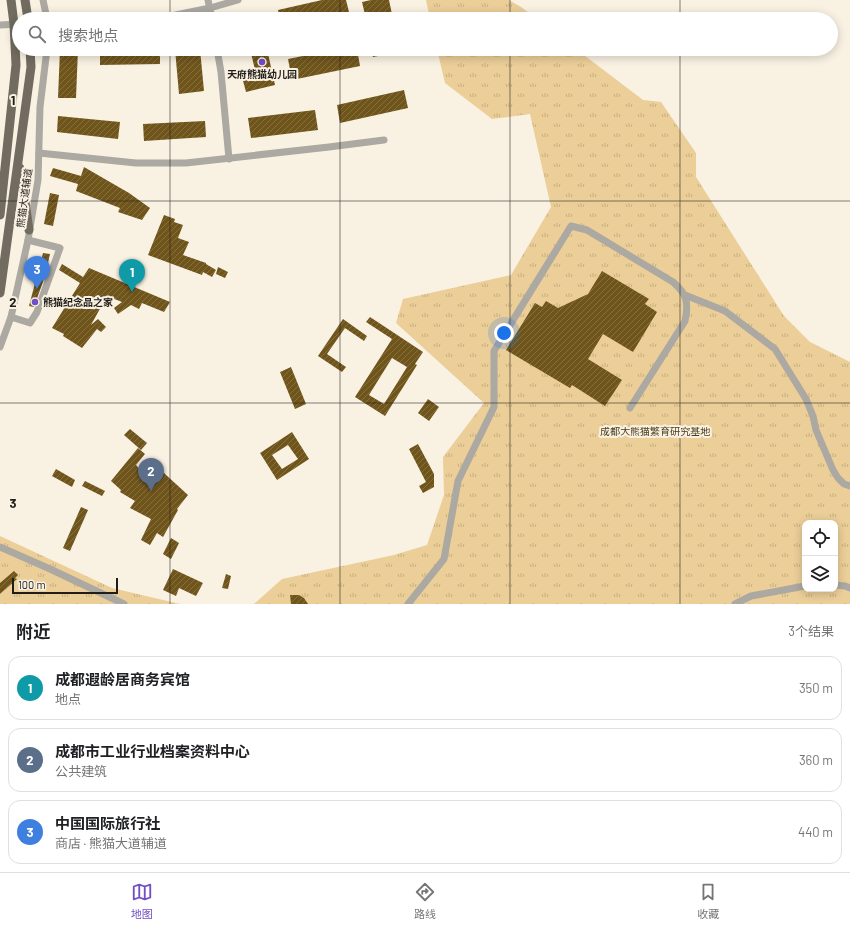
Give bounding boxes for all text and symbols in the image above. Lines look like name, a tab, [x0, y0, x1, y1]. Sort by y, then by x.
search box	[12, 12, 838, 56]
icon: search	[26, 23, 48, 45]
text: 搜索地点	[58, 26, 118, 44]
marker: 天府熊猫幼儿园	[257, 57, 267, 67]
place label: 天府熊猫幼儿园	[227, 68, 297, 80]
text: 1	[11, 92, 15, 108]
street label: 熊猫大道辅道	[14, 167, 34, 229]
pin: 3	[24, 256, 50, 289]
pin: 1	[119, 259, 145, 292]
text: 2	[9, 294, 17, 310]
place label: 熊猫纪念品之家	[43, 296, 113, 308]
marker: 熊猫纪念品之家	[30, 297, 40, 307]
your location	[494, 323, 514, 343]
park label: 成都大熊猫繁育研究基地	[600, 425, 711, 437]
pin: 2	[138, 458, 164, 491]
text: 3	[9, 495, 17, 511]
map controls	[802, 520, 838, 592]
button: locate	[802, 520, 838, 556]
button: layers	[802, 556, 838, 592]
scale bar	[12, 576, 118, 595]
text: 100 m	[18, 578, 46, 591]
text: 附近	[16, 621, 50, 641]
text: 3个结果	[788, 623, 834, 639]
text: 成都遐龄居商务宾馆	[55, 670, 190, 688]
text: 1	[28, 680, 32, 696]
text: 350 m	[799, 680, 833, 696]
text: 地点	[55, 691, 81, 707]
text: 成都市工业行业档案资料中心	[55, 742, 250, 760]
text: 2	[26, 752, 34, 768]
text: 360 m	[799, 752, 833, 768]
text: 公共建筑	[55, 763, 107, 779]
text: 中国国际旅行社	[55, 814, 160, 832]
text: 3	[26, 824, 34, 840]
text: 440 m	[798, 824, 833, 840]
text: 商店 · 熊猫大道辅道	[55, 835, 167, 851]
tab: 地图	[131, 881, 153, 921]
tab: 路线	[414, 881, 436, 921]
tab: 收藏	[697, 881, 719, 921]

